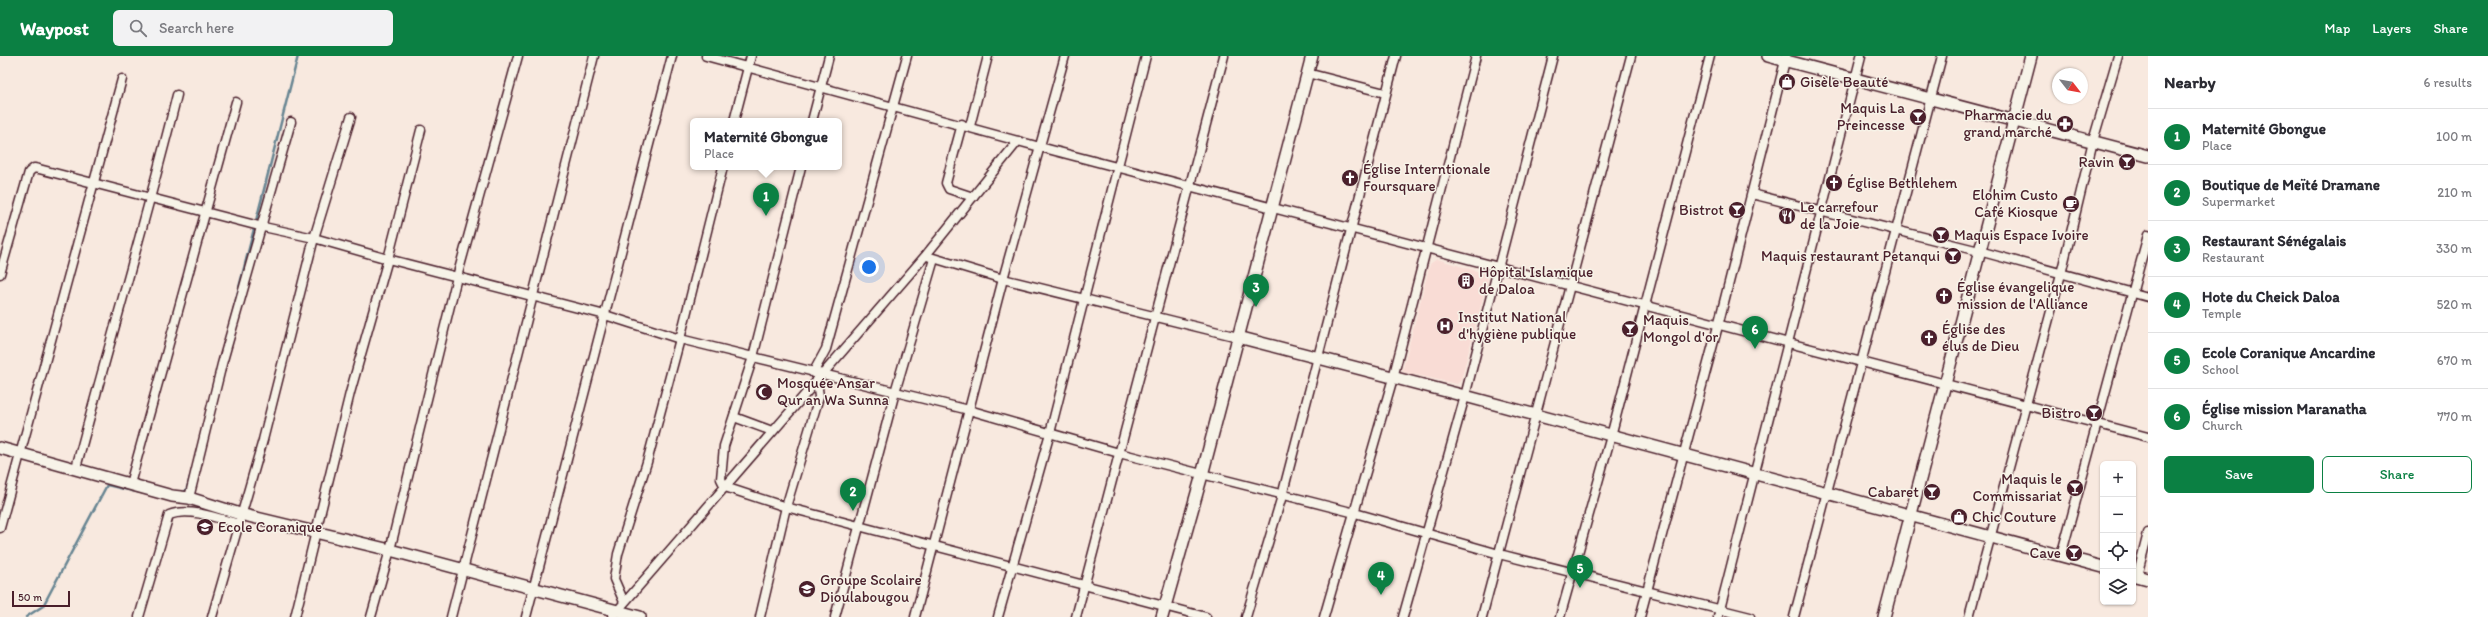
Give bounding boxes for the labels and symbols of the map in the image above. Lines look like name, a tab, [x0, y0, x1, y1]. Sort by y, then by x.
north arrow	[2052, 68, 2088, 104]
shop icon: Gisèle Beauté	[1777, 72, 1797, 92]
place label: Gisèle Beauté	[1800, 73, 1889, 91]
place label: Maquis La Preincesse	[1837, 99, 1905, 134]
place label: Pharmacie du grand marché	[1963, 106, 2052, 141]
bar icon: Maquis La Preincesse	[1908, 107, 1928, 127]
pharmacy icon: Pharmacie du grand marché	[2055, 114, 2075, 134]
bar icon: Ravin	[2117, 152, 2137, 172]
place label: Ravin	[2078, 153, 2114, 171]
place label: Église Interntionale Foursquare	[1363, 160, 1490, 195]
church icon: Église Interntionale Foursquare	[1340, 168, 1360, 188]
church icon: Église Bethlehem	[1824, 173, 1844, 193]
place label: Église Bethlehem	[1847, 174, 1957, 192]
pin: 1	[753, 183, 779, 216]
place label: Elohim Custo Café Kiosque	[1972, 186, 2058, 221]
cafe icon: Elohim Custo Café Kiosque	[2061, 194, 2081, 214]
place label: Le carrefour de la Joie	[1800, 198, 1879, 233]
bar icon: Bistrot	[1727, 200, 1747, 220]
place label: Bistrot	[1679, 201, 1724, 219]
restaurant icon: Le carrefour de la Joie	[1777, 206, 1797, 226]
bar icon: Maquis Espace Ivoire	[1931, 225, 1951, 245]
place label: Maquis Espace Ivoire	[1954, 226, 2089, 244]
bar icon: Maquis restaurant Petanqui	[1943, 246, 1963, 266]
place label: Maquis restaurant Petanqui	[1761, 247, 1940, 265]
your location	[859, 257, 879, 277]
place label: Hôpital Islamique de Daloa	[1479, 263, 1593, 298]
building icon: Hôpital Islamique de Daloa	[1456, 271, 1476, 291]
pin: 3	[1243, 274, 1269, 307]
place label: Église évangelique mission de l'Alliance	[1957, 278, 2088, 313]
church icon: Église évangelique mission de l'Alliance	[1934, 286, 1954, 306]
place label: Institut National d'hygiène publique	[1458, 308, 1576, 343]
place label: Maquis Mongol d'or	[1643, 311, 1719, 346]
hospital icon: Institut National d'hygiène publique	[1435, 316, 1455, 336]
pin: 6	[1742, 316, 1768, 349]
bar icon: Maquis Mongol d'or	[1620, 319, 1640, 339]
place label: Église des élus de Dieu	[1942, 320, 2020, 355]
church icon: Église des élus de Dieu	[1919, 328, 1939, 348]
place label: Mosquée Ansar Qur an Wa Sunna	[777, 374, 889, 409]
mosque icon: Mosquée Ansar Qur an Wa Sunna	[754, 382, 774, 402]
bar icon: Bistro	[2084, 403, 2104, 423]
place label: Bistro	[2042, 404, 2081, 422]
place label: Maquis le Commissariat	[1972, 470, 2062, 505]
pin: 2	[840, 478, 866, 511]
bar icon: Maquis le Commissariat	[2065, 478, 2085, 498]
bar icon: Cabaret	[1922, 482, 1942, 502]
place label: Cabaret	[1868, 483, 1919, 501]
shop icon: Chic Couture	[1949, 507, 1969, 527]
place label: Chic Couture	[1972, 508, 2056, 526]
school or university icon: Ecole Coranique	[195, 517, 215, 537]
place label: Ecole Coranique	[218, 518, 322, 536]
bar icon: Cave	[2064, 543, 2084, 563]
place label: Cave	[2030, 544, 2061, 562]
pin: 5	[1567, 555, 1593, 588]
pin: 4	[1368, 562, 1394, 595]
place label: Groupe Scolaire Dioulabougou	[820, 571, 922, 606]
school or university icon: Groupe Scolaire Dioulabougou	[797, 579, 817, 599]
scale bar	[12, 589, 70, 608]

